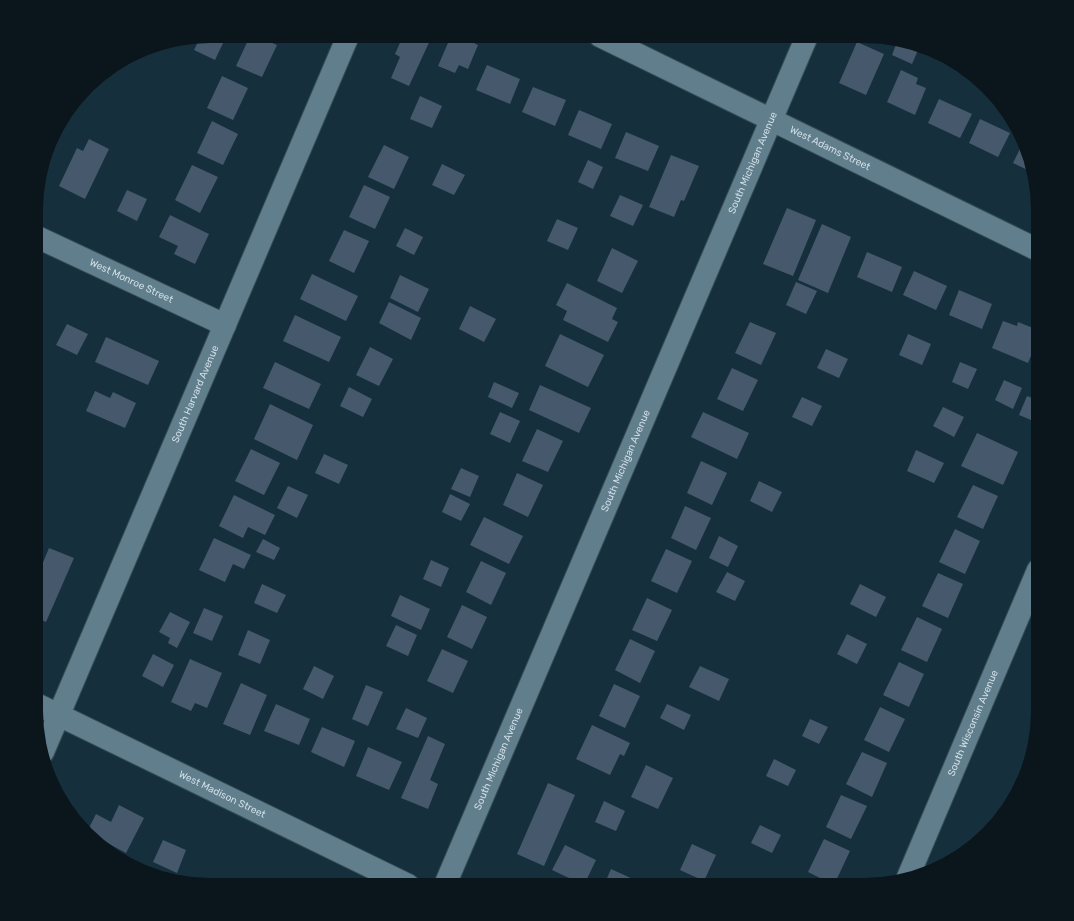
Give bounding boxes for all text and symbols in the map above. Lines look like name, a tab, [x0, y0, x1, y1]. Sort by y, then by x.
street label: South Michigan Avenue	[726, 110, 780, 216]
street label: West Adams Street	[788, 124, 872, 173]
street label: West Monroe Street	[87, 256, 175, 306]
street label: South Harvard Avenue	[169, 343, 222, 445]
street label: South Michigan Avenue	[599, 408, 653, 514]
street label: South Wisconsin Avenue	[945, 668, 1001, 778]
street label: South Michigan Avenue	[472, 706, 526, 812]
street label: West Madison Street	[177, 768, 268, 821]

